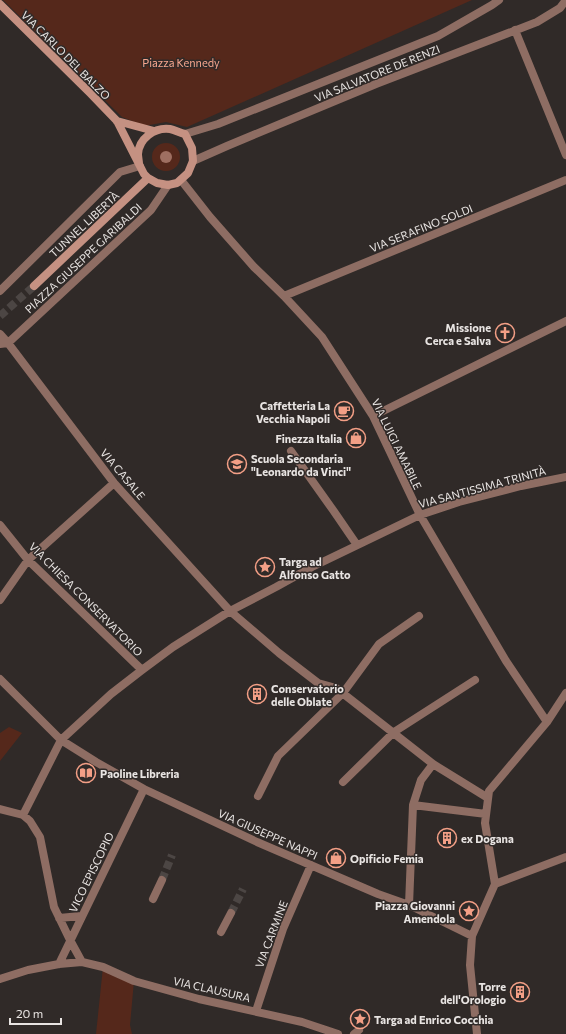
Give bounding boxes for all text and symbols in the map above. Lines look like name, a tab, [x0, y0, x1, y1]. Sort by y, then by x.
street label: VIA CARLO DEL BALZO	[19, 8, 113, 102]
street label: VIA SALVATORE DE RENZI	[312, 42, 442, 104]
park label: Piazza Kennedy	[142, 56, 220, 69]
street label: TUNNEL LIBERTÀ	[46, 187, 122, 260]
street label: PIAZZA GIUSEPPE GARIBALDI	[22, 200, 144, 316]
street label: VIA SERAFINO SOLDI	[368, 201, 474, 255]
place label: Missione Cerca e Salva	[425, 321, 491, 347]
church icon: Missione Cerca e Salva	[494, 322, 516, 344]
street label: VIA LUIGI AMABILE	[369, 396, 425, 492]
place label: Caffetteria La Vecchia Napoli	[256, 399, 330, 425]
cafe icon: Caffetteria La Vecchia Napoli	[333, 400, 355, 422]
shop icon: Finezza Italia	[345, 427, 367, 449]
place label: Finezza Italia	[275, 432, 342, 445]
street label: VIA CASALE	[98, 446, 148, 502]
place label: Scuola Secondaria "Leonardo da Vinci"	[251, 452, 351, 478]
school or university icon: Scuola Secondaria "Leonardo da Vinci"	[226, 453, 248, 475]
street label: VIA SANTISSIMA TRINITÀ	[417, 463, 548, 510]
street label: VIA CHIESA CONSERVATORIO	[26, 539, 146, 659]
place label: Targa ad Alfonso Gatto	[279, 555, 351, 581]
place icon: Targa ad Alfonso Gatto	[254, 556, 276, 578]
place label: Conservatorio delle Oblate	[271, 682, 344, 708]
building icon: Conservatorio delle Oblate	[246, 683, 268, 705]
library icon: Paoline Libreria	[75, 762, 97, 784]
place label: Paoline Libreria	[100, 767, 180, 780]
street label: VIA GIUSEPPE NAPPI	[216, 806, 320, 862]
building icon: ex Dogana	[436, 827, 458, 849]
street label: VICO EPISCOPIO	[66, 830, 116, 914]
place label: ex Dogana	[461, 832, 514, 845]
shop icon: Opificio Femia	[325, 847, 347, 869]
place label: Opificio Femia	[350, 852, 424, 865]
street label: VIA CARMINE	[252, 898, 290, 970]
place label: Piazza Giovanni Amendola	[375, 899, 455, 925]
place icon: Piazza Giovanni Amendola	[458, 900, 480, 922]
street label: VIA CLAUSURA	[172, 974, 252, 1004]
place label: Torre dell'Orologio	[440, 980, 506, 1006]
building icon: Torre dell'Orologio	[509, 981, 531, 1003]
scale bar	[10, 1000, 61, 1026]
text: 20 m	[16, 1006, 43, 1020]
place icon: Targa ad Enrico Cocchia	[349, 1008, 371, 1030]
place label: Targa ad Enrico Cocchia	[374, 1013, 494, 1026]

